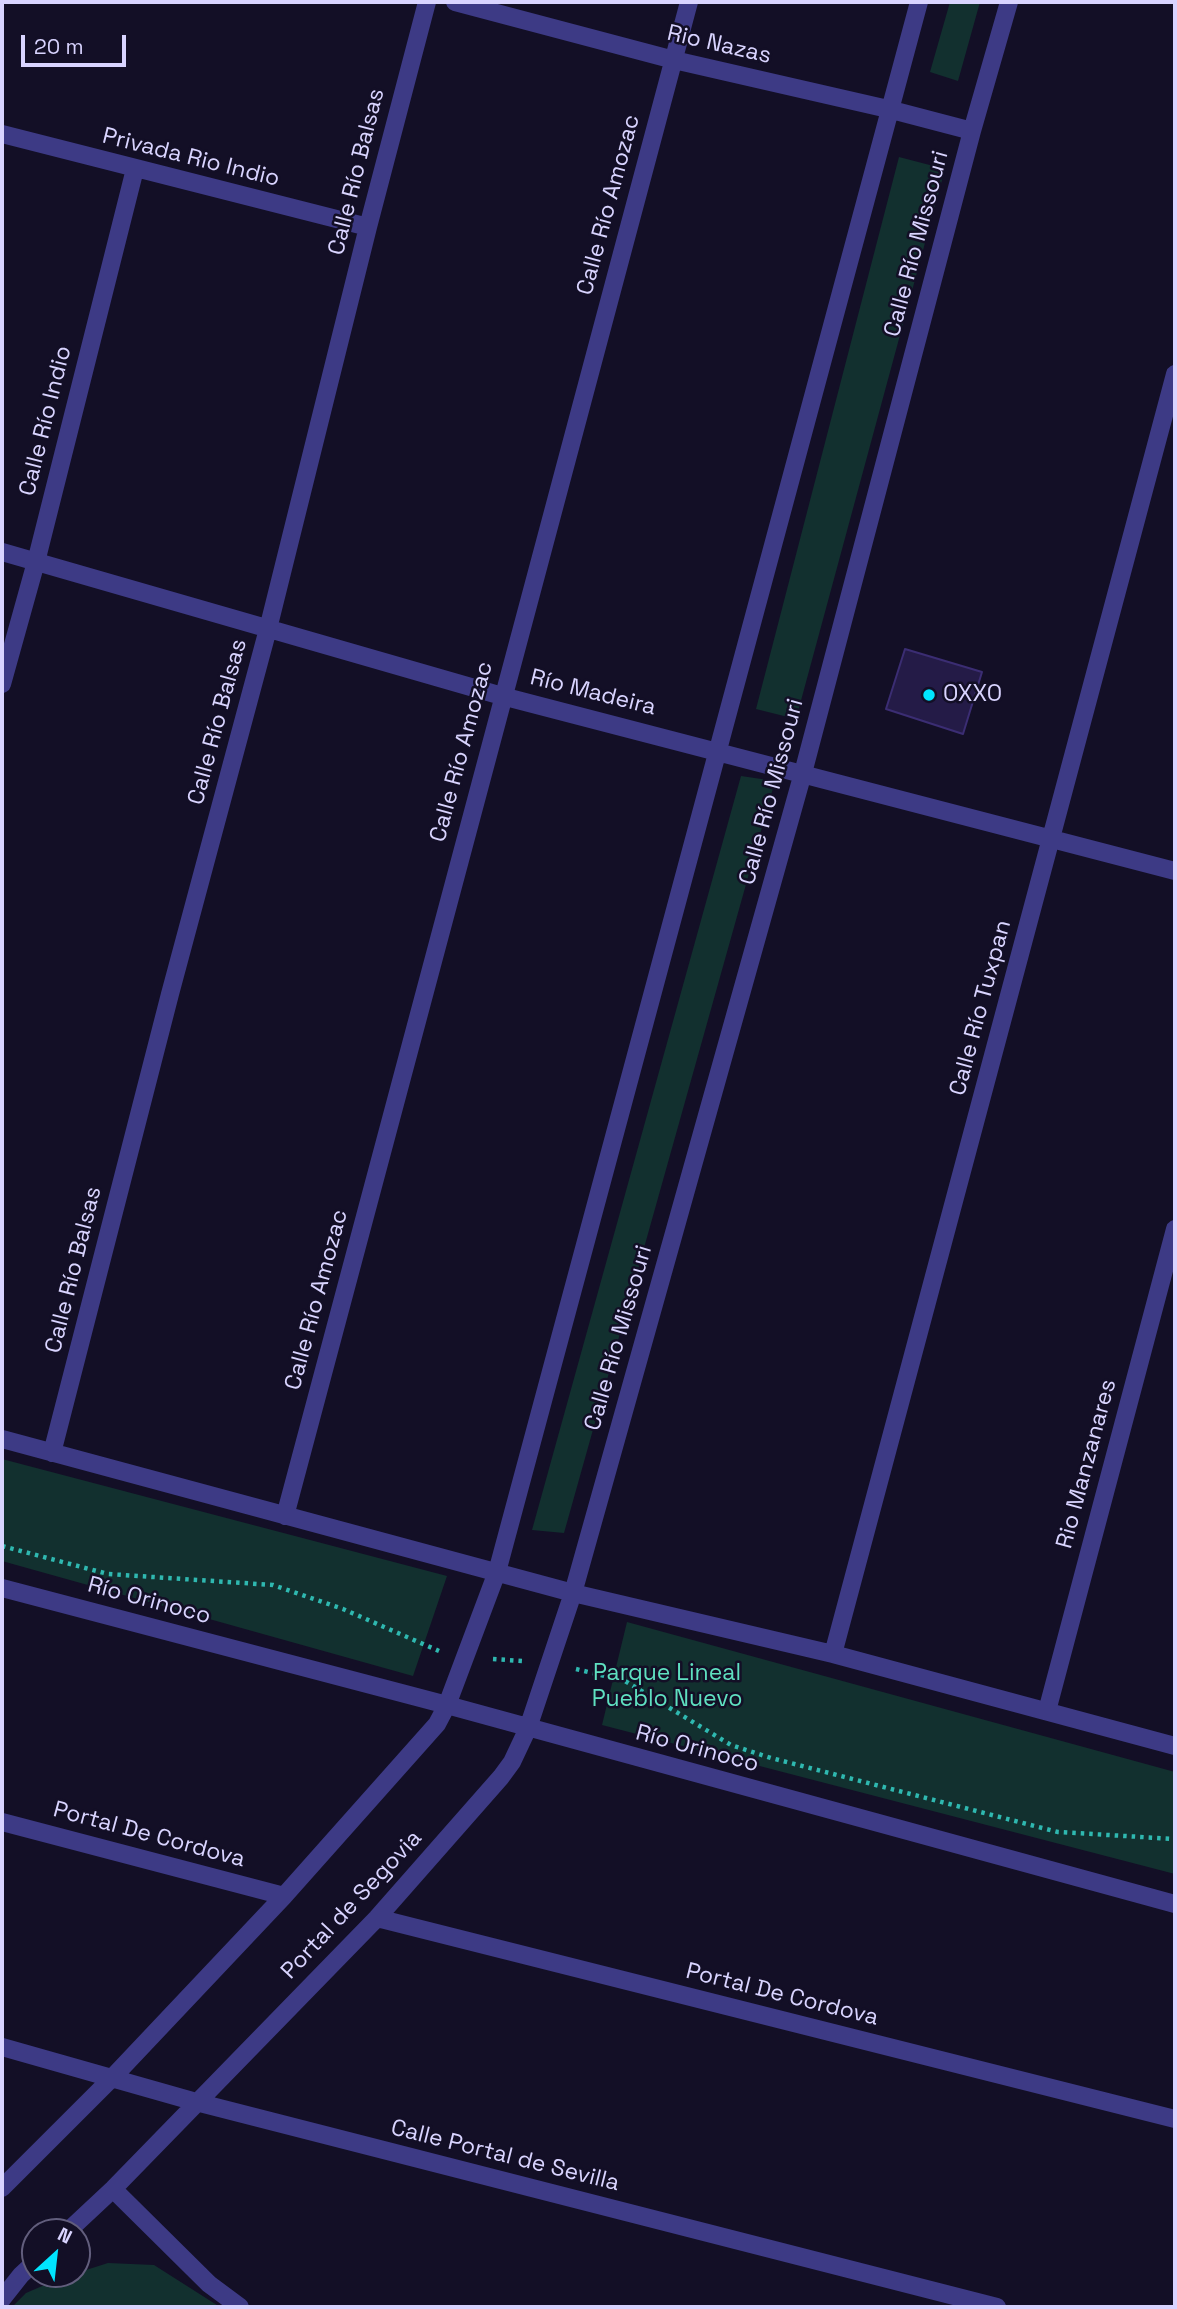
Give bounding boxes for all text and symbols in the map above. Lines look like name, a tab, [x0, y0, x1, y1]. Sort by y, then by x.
street label: Rio Nazas	[664, 20, 774, 70]
scale bar	[24, 21, 130, 65]
text: 20 m	[34, 33, 84, 60]
street label: Calle Río Balsas	[323, 86, 391, 258]
street label: Calle Río Amozac	[572, 112, 646, 298]
street label: Privada Rio Indio	[100, 123, 282, 193]
street label: Calle Río Missouri	[879, 148, 955, 340]
street label: Calle Río Indio	[14, 343, 78, 499]
street label: Calle Río Balsas	[183, 636, 253, 808]
street label: Calle Río Amozac	[425, 659, 499, 845]
street label: Río Madeira	[527, 664, 659, 722]
place label: OXXO	[943, 681, 1002, 709]
marker: OXXO	[921, 687, 937, 703]
street label: Calle Río Missouri	[734, 696, 810, 888]
street label: Calle Río Tuxpan	[944, 917, 1018, 1099]
street label: Calle Río Balsas	[40, 1184, 108, 1356]
street label: Calle Río Amozac	[280, 1207, 354, 1393]
street label: Calle Río Missouri	[579, 1242, 659, 1434]
street label: Rio Manzanares	[1051, 1376, 1123, 1552]
street label: Río Orinoco	[84, 1571, 214, 1631]
park label: Parque Lineal Pueblo Nuevo	[592, 1660, 742, 1714]
street label: Río Orinoco	[632, 1719, 762, 1779]
street label: Portal De Cordova	[50, 1796, 248, 1874]
street label: Portal de Segovia	[276, 1825, 428, 1985]
street label: Portal De Cordova	[683, 1958, 881, 2032]
street label: Calle Portal de Sevilla	[388, 2114, 622, 2198]
north arrow	[21, 2218, 91, 2288]
text: N	[53, 2222, 76, 2250]

